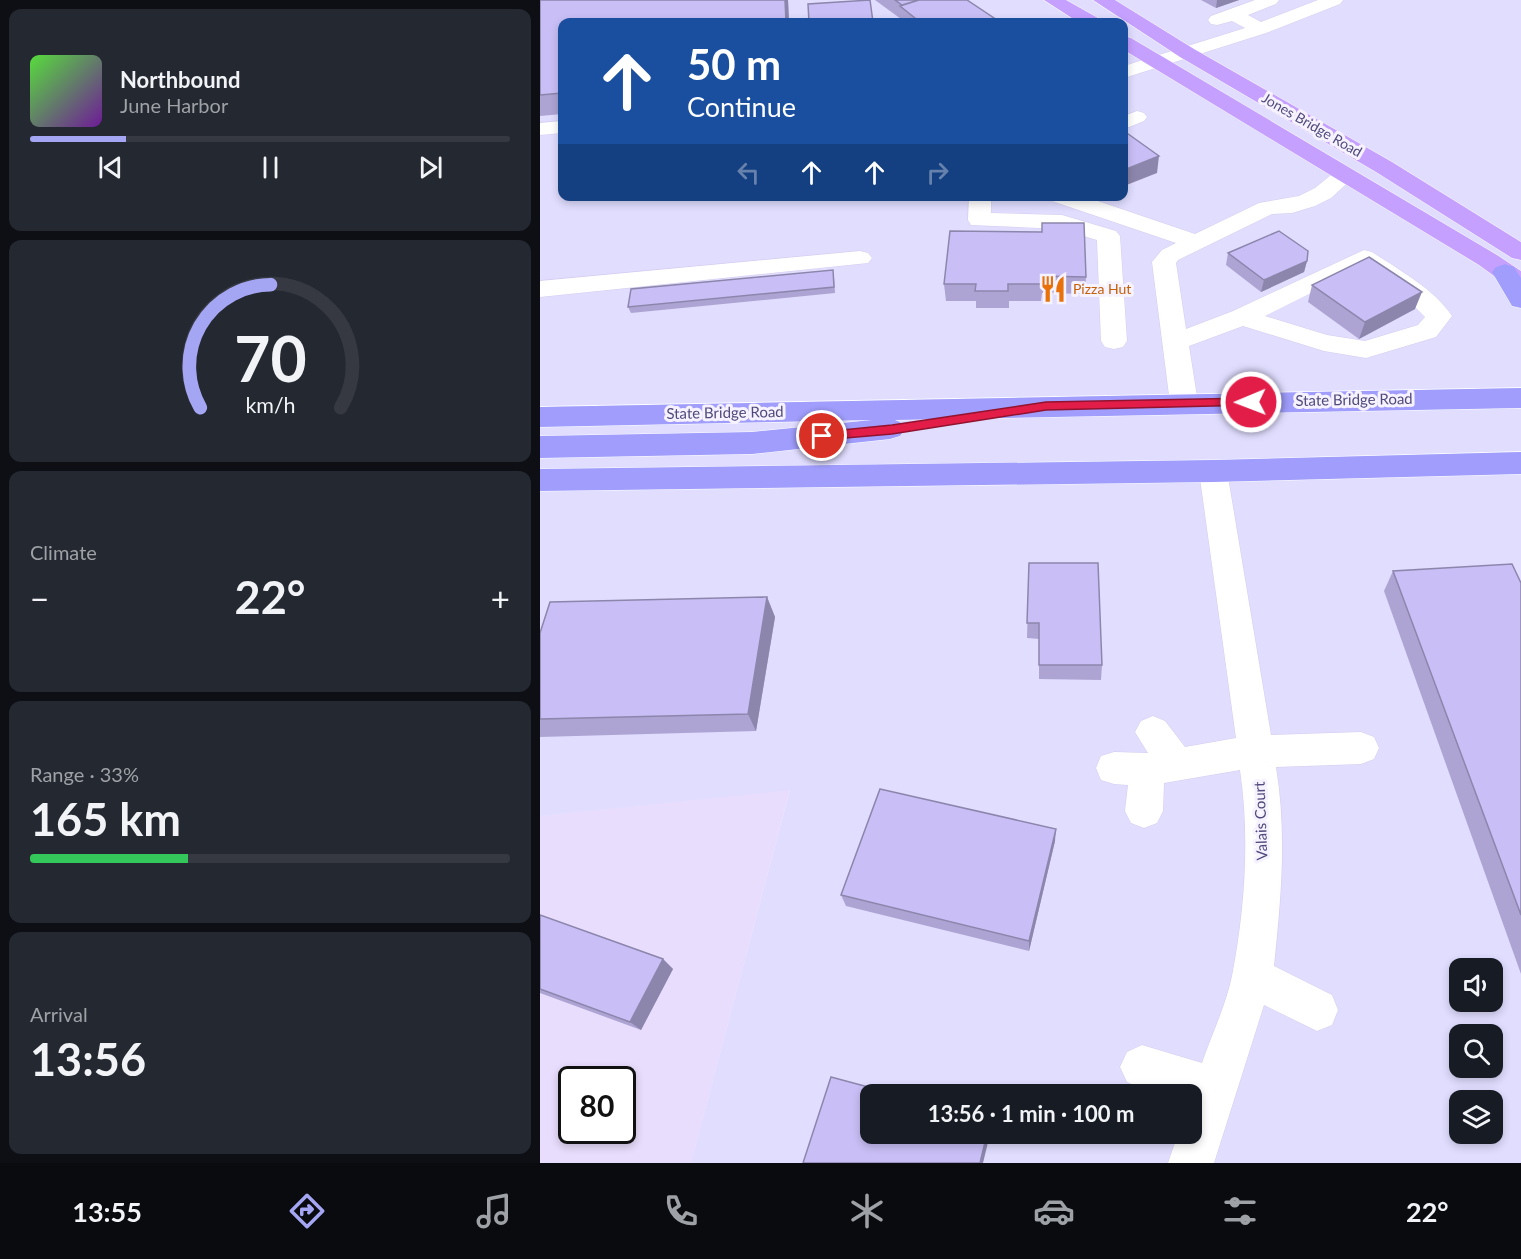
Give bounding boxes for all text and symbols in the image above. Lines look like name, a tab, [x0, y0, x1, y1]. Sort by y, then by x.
text: 50 m	[687, 39, 781, 89]
icon: ahead	[588, 42, 666, 120]
text: Northbound	[120, 66, 240, 93]
street label: Jones Bridge Road	[1259, 89, 1365, 160]
text: Continue	[687, 90, 796, 123]
text: June Harbor	[120, 93, 228, 117]
icon: previous	[94, 151, 127, 184]
icon: pause	[254, 151, 287, 184]
icon: next	[414, 151, 447, 184]
icon: left	[732, 156, 765, 189]
icon: ahead	[795, 156, 828, 189]
icon: ahead	[858, 156, 891, 189]
icon: right	[921, 156, 954, 189]
restaurant icon: Pizza Hut	[1038, 274, 1068, 304]
place label: Pizza Hut	[1073, 280, 1131, 297]
text: 70	[234, 320, 306, 395]
position arrow	[1219, 370, 1283, 434]
street label: State Bridge Road	[1295, 389, 1413, 409]
text: km/h	[245, 392, 295, 418]
street label: State Bridge Road	[666, 402, 784, 422]
pin	[796, 410, 847, 461]
icon: arrive	[805, 419, 838, 452]
text: Climate	[30, 540, 97, 564]
text: 22°	[235, 570, 305, 624]
text: −	[30, 578, 49, 618]
text: +	[491, 578, 510, 618]
text: Range · 33%	[30, 762, 139, 786]
street label: Valais Court	[1250, 781, 1270, 861]
text: 165 km	[30, 792, 181, 846]
map controls	[1449, 958, 1503, 1144]
button: sound	[1449, 958, 1503, 1012]
text: Arrival	[30, 1002, 88, 1026]
button: search	[1449, 1024, 1503, 1078]
text: 13:56	[30, 1032, 146, 1086]
speed limit sign: 80	[558, 1066, 636, 1144]
button: layers	[1449, 1090, 1503, 1144]
text: 13:56 · 1 min · 100 m	[928, 1100, 1134, 1127]
icon: directions	[286, 1190, 328, 1232]
icon: music	[473, 1190, 515, 1232]
icon: phone	[660, 1190, 702, 1232]
icon: climate	[846, 1190, 888, 1232]
icon: car	[1033, 1190, 1075, 1232]
icon: filters	[1219, 1190, 1261, 1232]
text: 13:55	[72, 1195, 142, 1228]
text: 22°	[1406, 1195, 1449, 1228]

